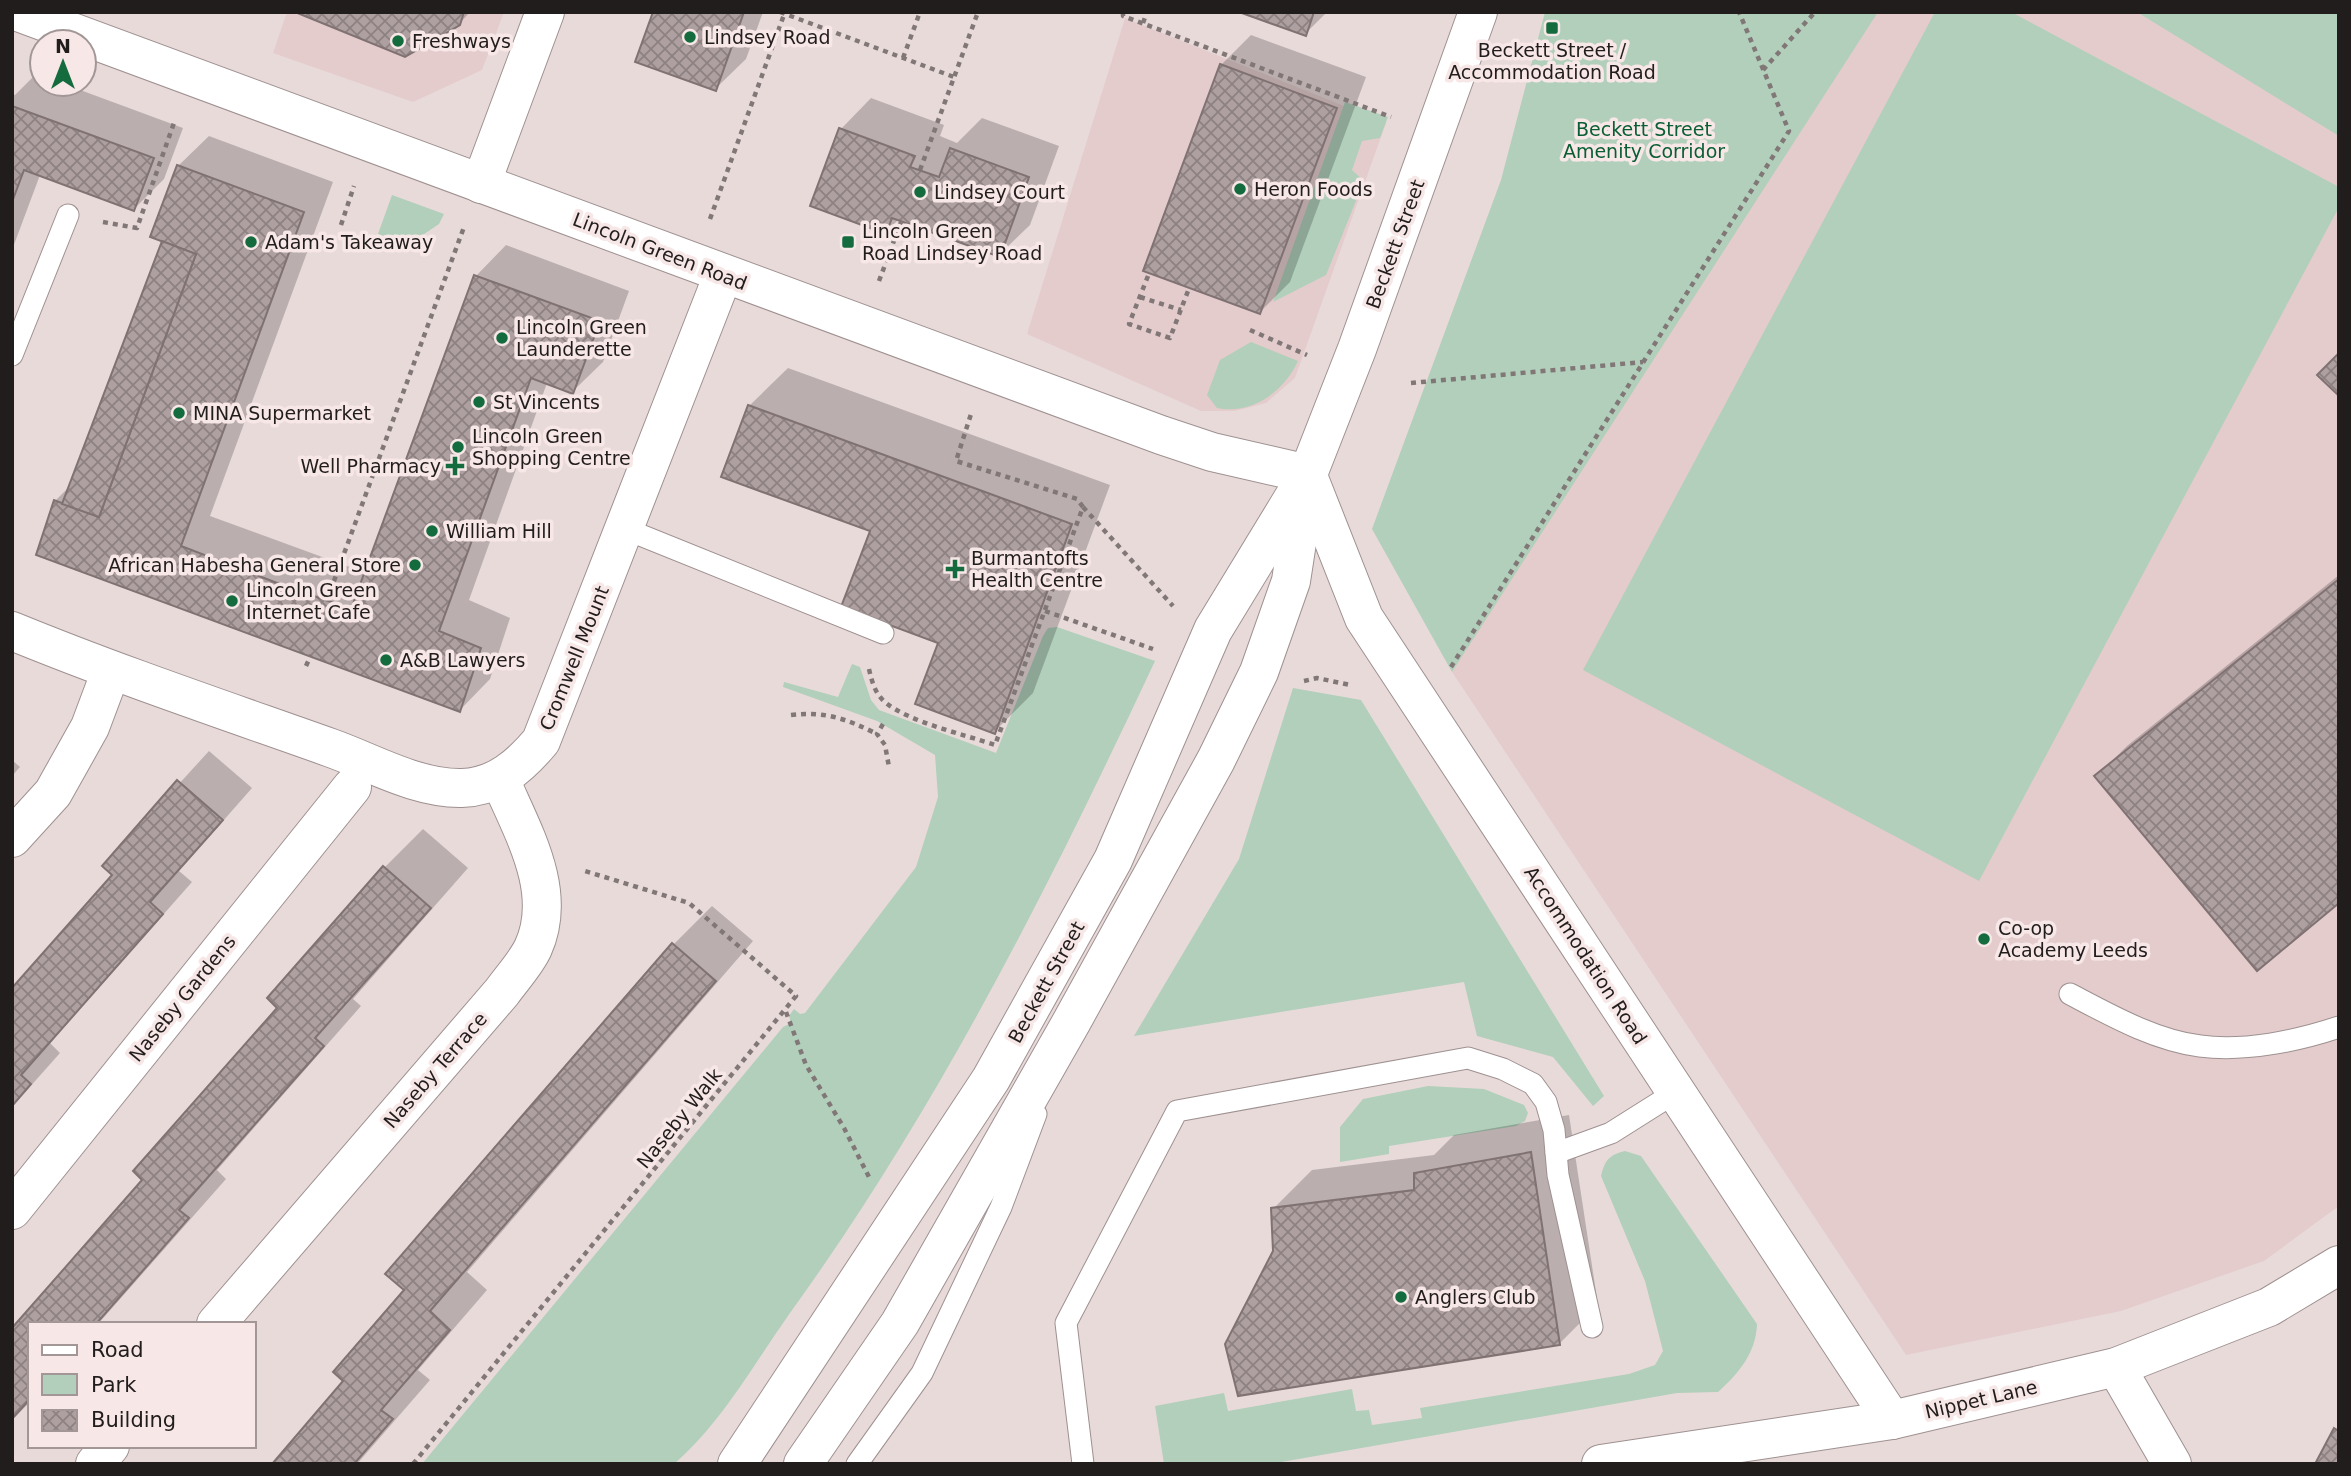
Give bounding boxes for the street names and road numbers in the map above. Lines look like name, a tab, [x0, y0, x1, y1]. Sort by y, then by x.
street label: Beckett Street	[1361, 176, 1429, 312]
street label: Lincoln Green Road	[570, 208, 750, 294]
street label: Cromwell Mount	[535, 582, 613, 734]
street label: Accommodation Road	[1520, 862, 1652, 1048]
street label: Beckett Street	[1003, 917, 1089, 1047]
street label: Naseby Gardens	[124, 930, 240, 1066]
street label: Naseby Terrace	[379, 1008, 491, 1132]
street label: Naseby Walk	[632, 1064, 726, 1172]
street label: Nippet Lane	[1923, 1375, 2039, 1423]

